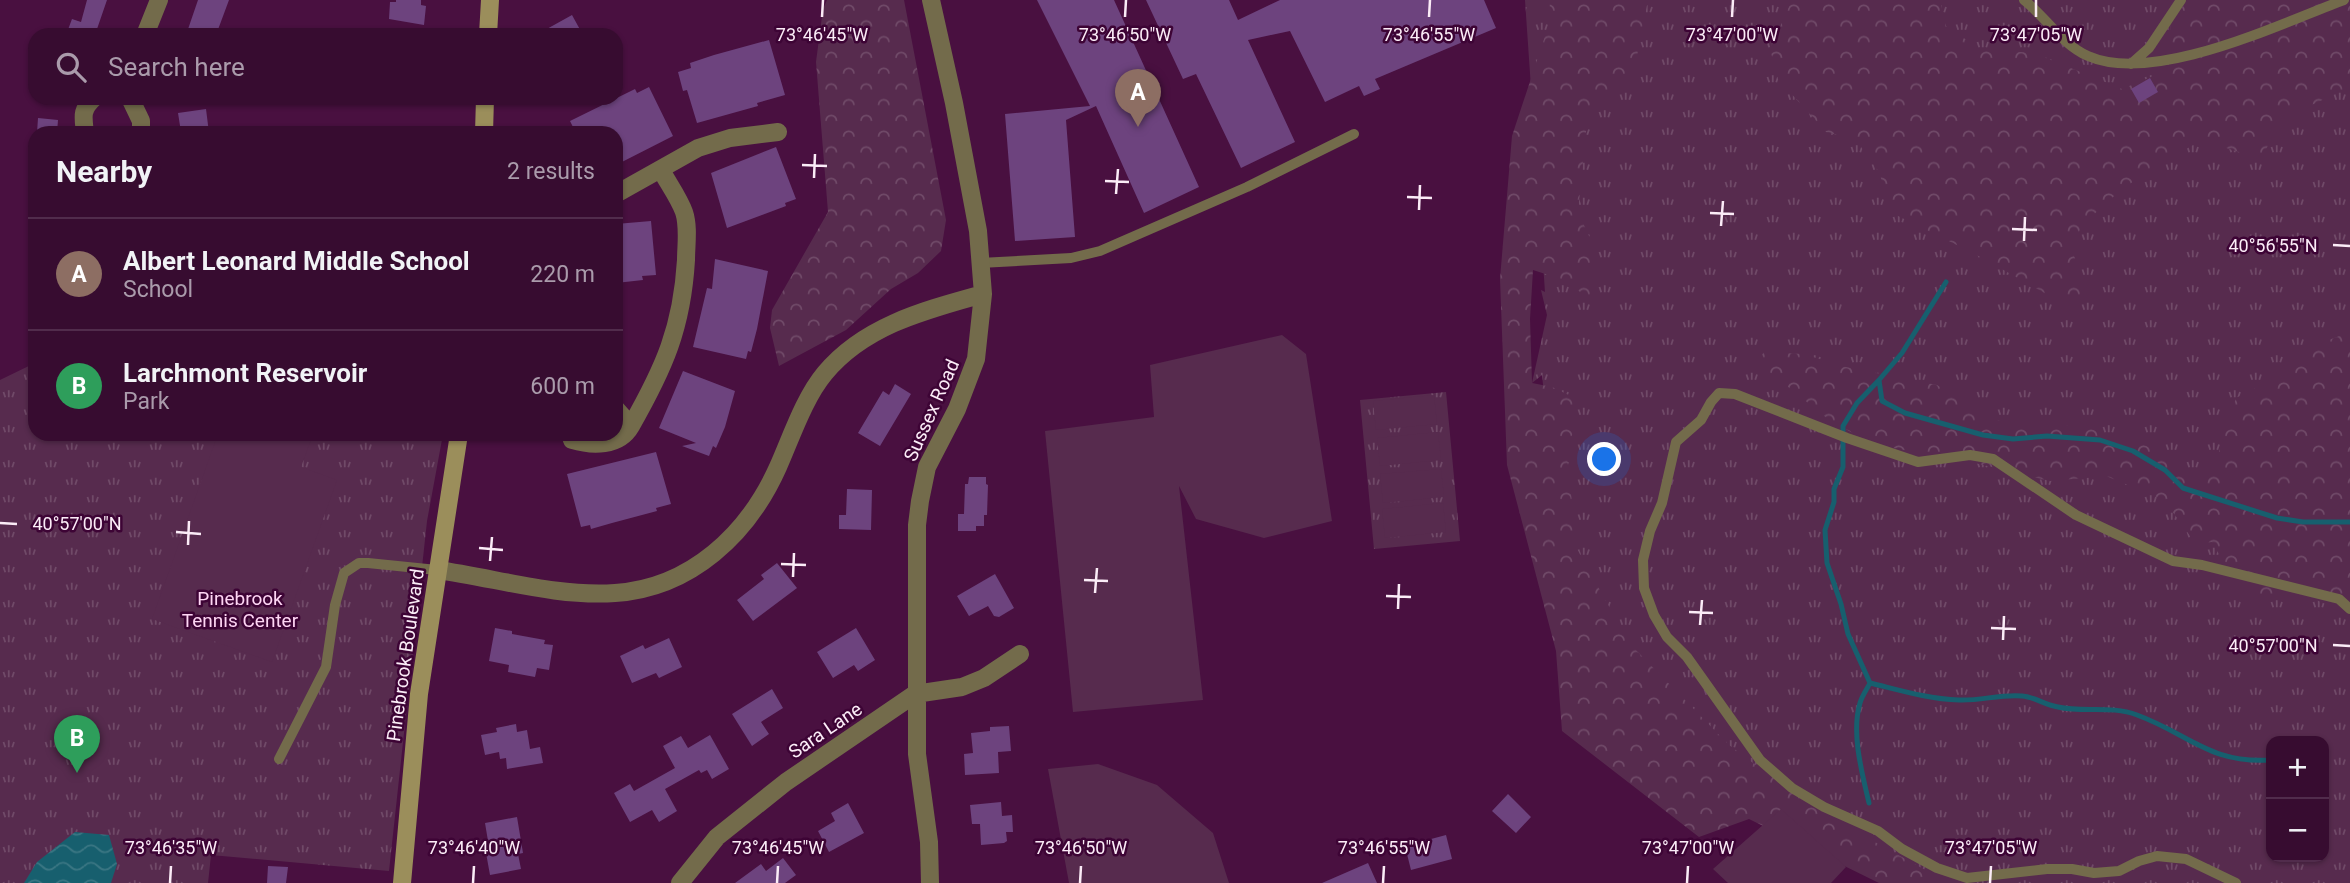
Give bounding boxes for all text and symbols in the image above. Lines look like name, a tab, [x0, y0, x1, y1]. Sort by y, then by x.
text: 73°46'45"W	[776, 24, 868, 45]
text: 73°46'50"W	[1079, 24, 1171, 45]
text: 73°46'55"W	[1383, 24, 1475, 45]
text: 73°47'00"W	[1686, 24, 1778, 45]
text: 73°47'05"W	[1990, 24, 2082, 45]
search box	[28, 28, 623, 105]
icon: search	[52, 48, 90, 86]
text: Search here	[108, 52, 245, 82]
pin: A	[1115, 69, 1161, 127]
text: Nearby	[56, 154, 152, 189]
text: 2 results	[507, 158, 595, 185]
text: 40°56'55"N	[2228, 235, 2318, 256]
text: Albert Leonard Middle School	[123, 246, 470, 276]
text: A	[71, 261, 87, 288]
text: 220 m	[530, 261, 595, 288]
text: School	[123, 276, 193, 303]
street label: Sussex Road	[899, 356, 964, 465]
text: Larchmont Reservoir	[123, 358, 367, 388]
text: B	[72, 373, 86, 400]
text: 600 m	[530, 373, 595, 400]
text: Park	[123, 388, 169, 415]
your location	[1587, 442, 1621, 476]
text: 40°57'00"N	[32, 513, 122, 534]
street label: Pinebrook Boulevard	[382, 567, 429, 743]
park label: Pinebrook Tennis Center	[182, 587, 299, 632]
text: 40°57'00"N	[2228, 635, 2318, 656]
street label: Sara Lane	[784, 697, 866, 763]
pin: B	[54, 715, 100, 773]
map controls	[2266, 736, 2329, 862]
button: +	[2266, 736, 2329, 799]
button: −	[2266, 799, 2329, 862]
text: 73°46'35"W	[125, 837, 217, 858]
text: 73°46'40"W	[428, 837, 520, 858]
text: 73°46'45"W	[732, 837, 824, 858]
text: 73°46'50"W	[1035, 837, 1127, 858]
text: 73°46'55"W	[1338, 837, 1430, 858]
text: 73°47'00"W	[1642, 837, 1734, 858]
text: 73°47'05"W	[1945, 837, 2037, 858]

